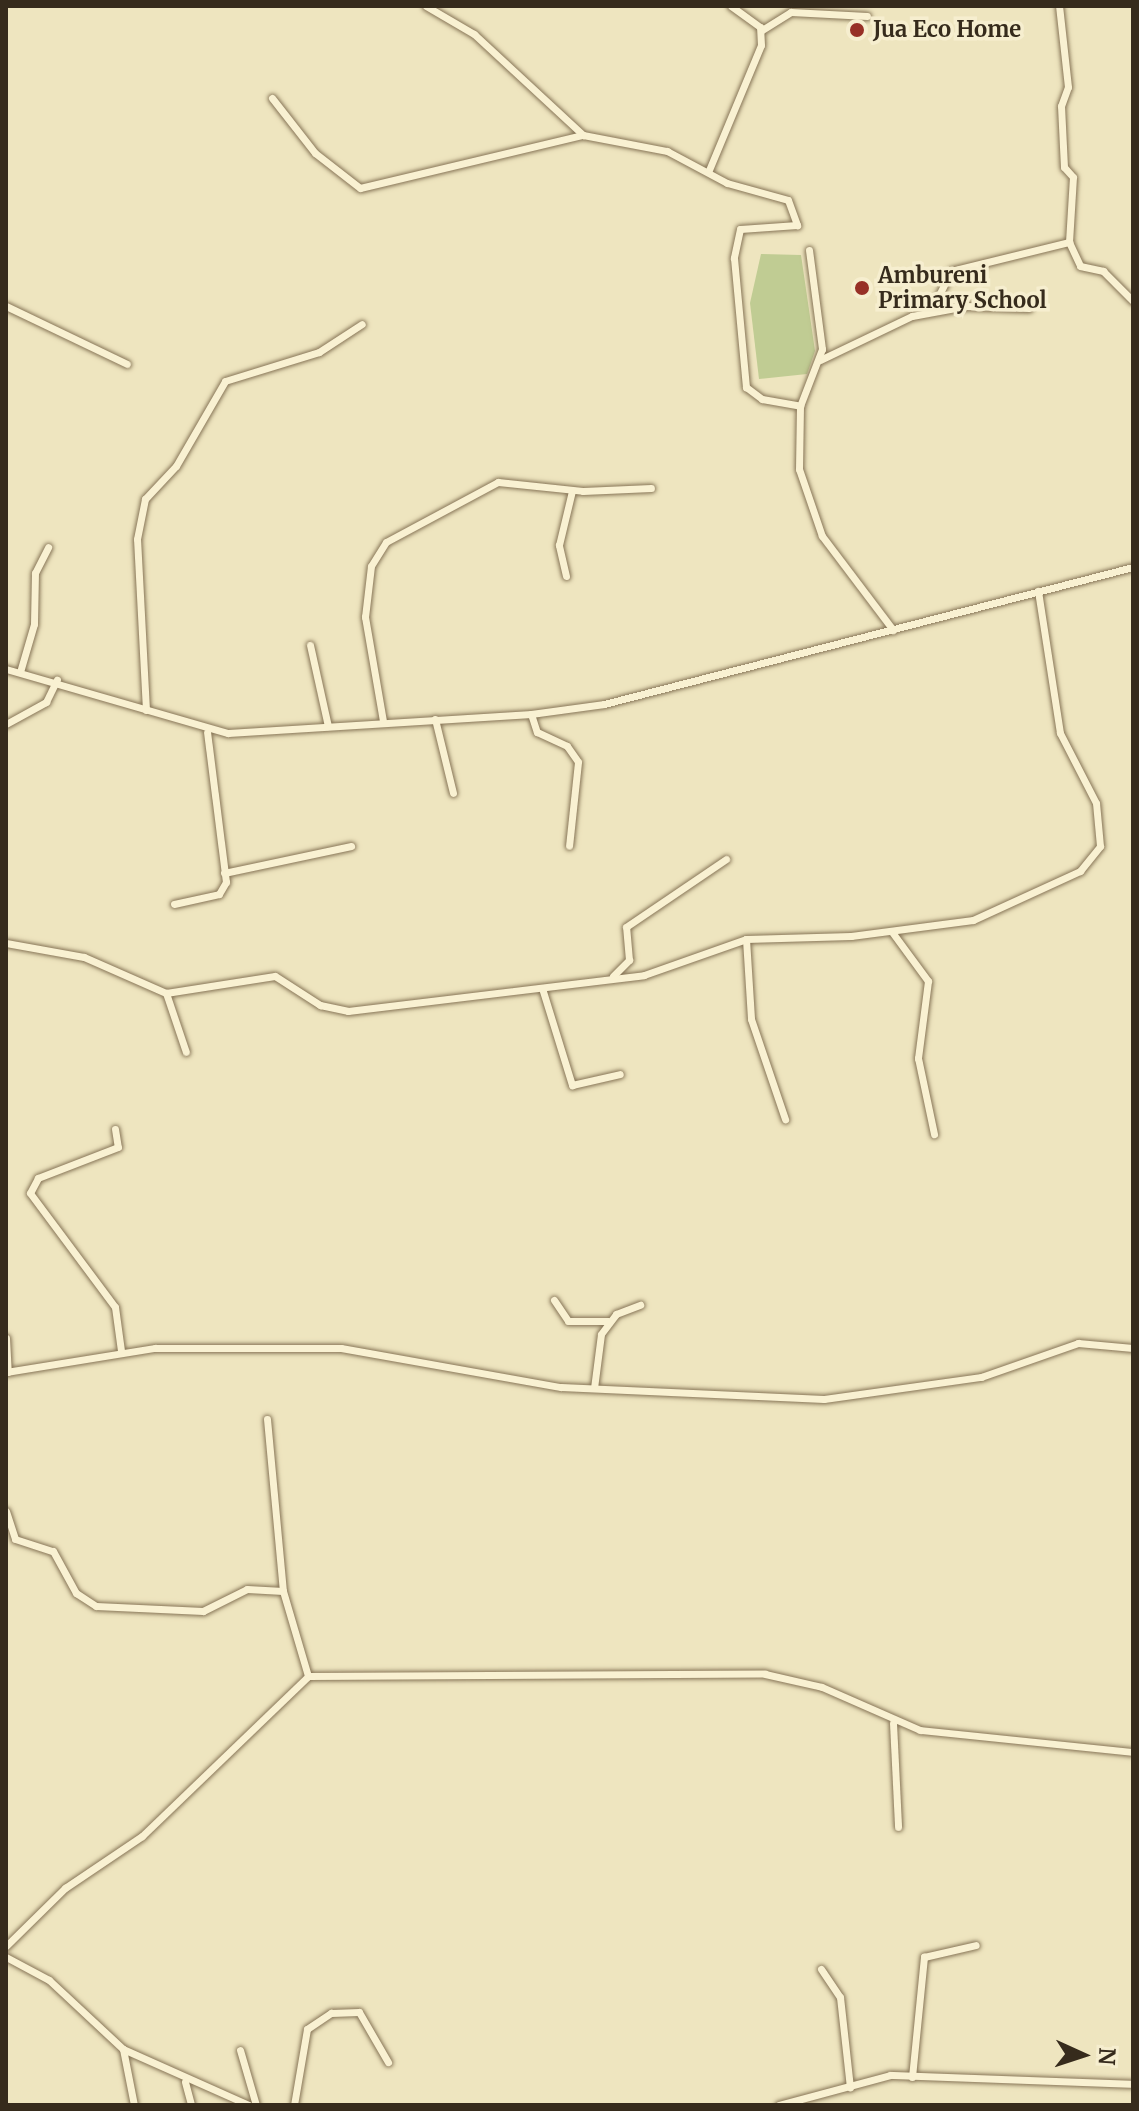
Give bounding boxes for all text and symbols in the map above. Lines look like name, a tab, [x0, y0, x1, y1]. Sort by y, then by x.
place label: Jua Eco Home	[873, 17, 1021, 43]
marker: Jua Eco Home	[848, 21, 866, 39]
place label: Ambureni Primary School	[878, 262, 1047, 314]
marker: Ambureni Primary School	[853, 279, 871, 297]
north arrow	[1043, 2015, 1123, 2095]
text: N	[1093, 2047, 1121, 2066]

